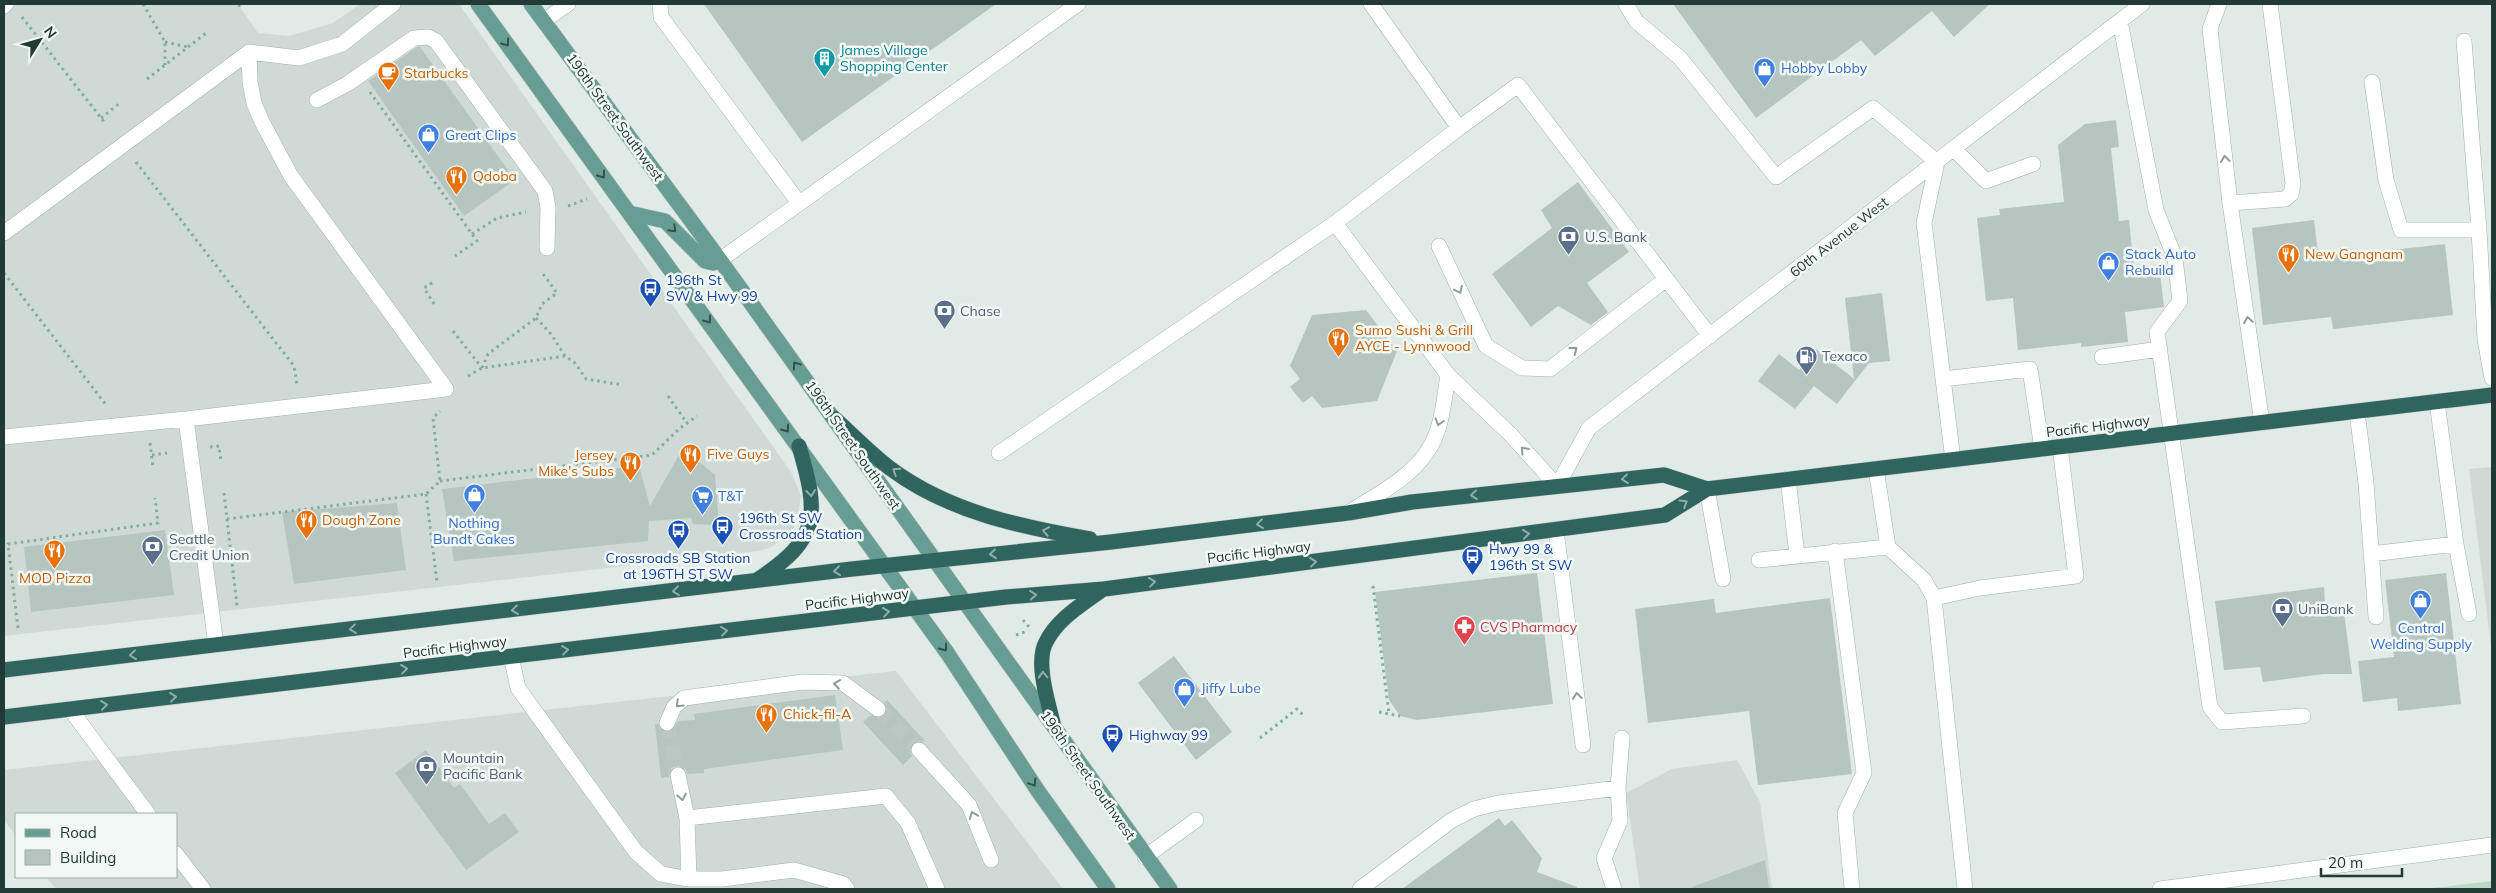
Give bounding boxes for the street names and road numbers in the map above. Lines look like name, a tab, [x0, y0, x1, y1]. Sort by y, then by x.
street label: 196th Street Southwest	[563, 50, 667, 185]
street label: 60th Avenue West	[1786, 193, 1892, 281]
street label: 196th Street Southwest	[802, 377, 904, 513]
street label: Pacific Highway	[2045, 411, 2152, 441]
street label: Pacific Highway	[1206, 537, 1313, 567]
street label: Pacific Highway	[804, 584, 911, 614]
street label: Pacific Highway	[402, 632, 509, 662]
street label: 196th Street Southwest	[1037, 707, 1139, 843]

